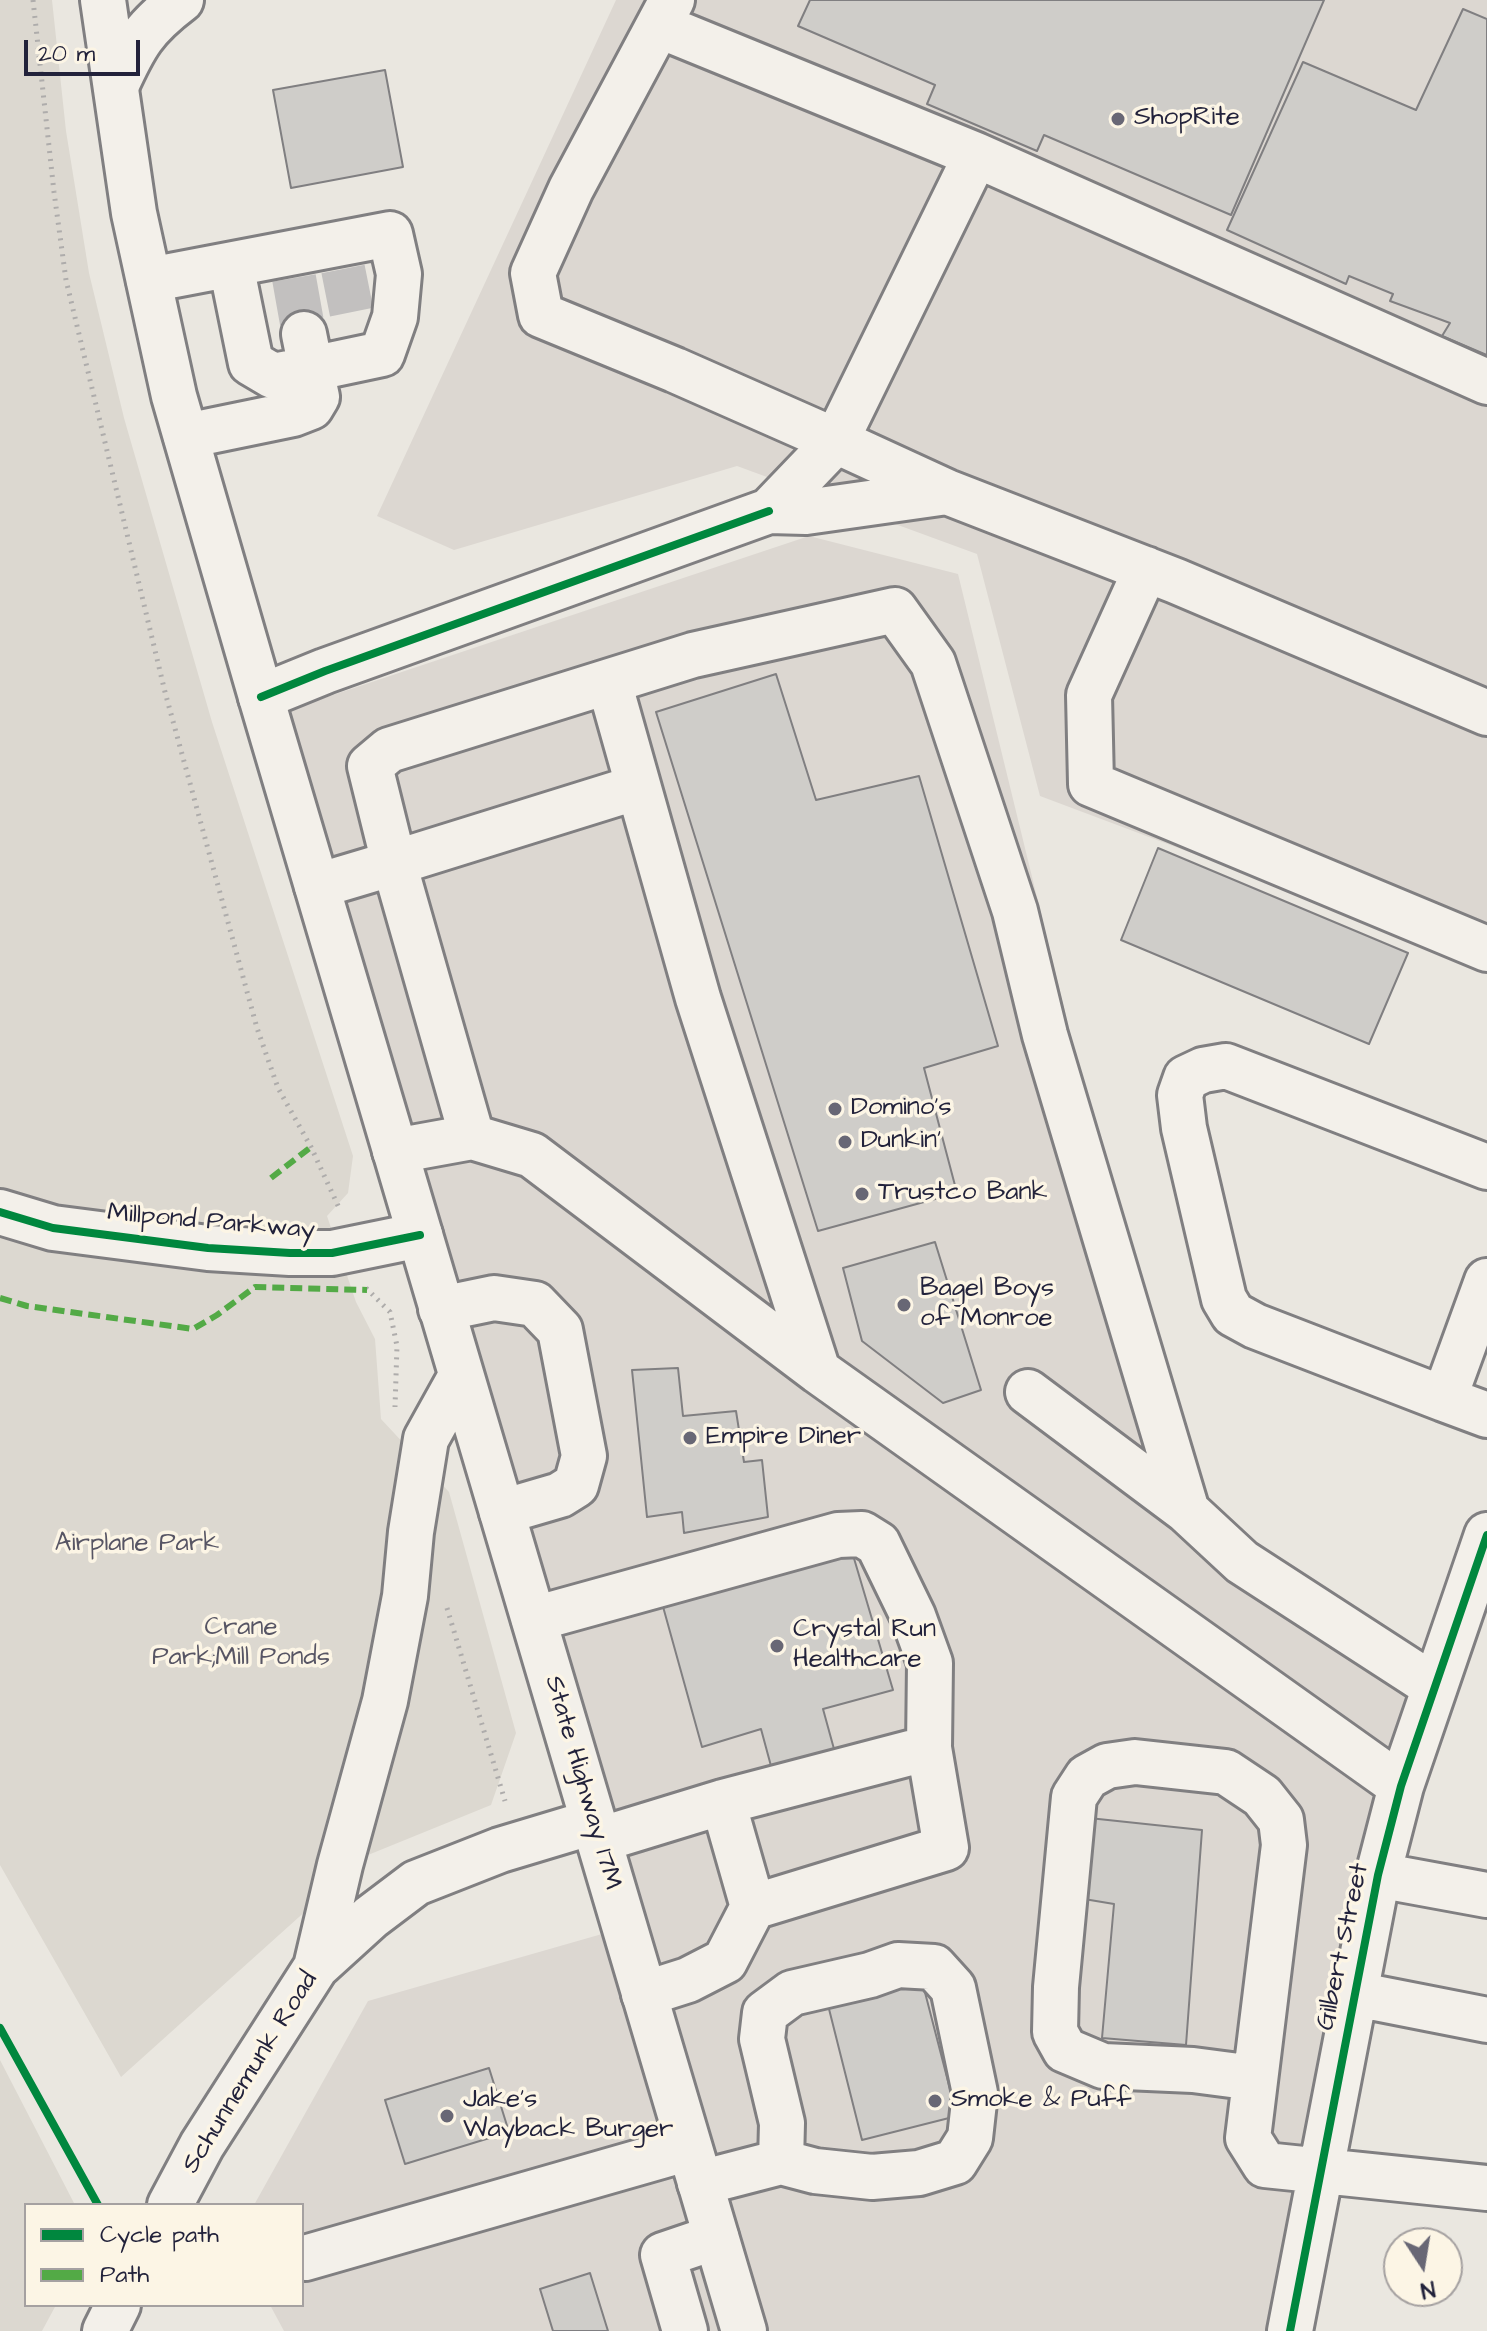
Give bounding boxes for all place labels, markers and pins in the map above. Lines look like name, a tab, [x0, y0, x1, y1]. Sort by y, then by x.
place label: ShopRite	[1134, 103, 1240, 135]
marker: ShopRite	[1109, 110, 1127, 128]
place label: Domino's	[851, 1093, 952, 1125]
marker: Domino's	[826, 1100, 844, 1118]
place label: Dunkin'	[861, 1126, 941, 1158]
marker: Dunkin'	[836, 1133, 854, 1151]
place label: Trustco Bank	[878, 1178, 1047, 1210]
marker: Trustco Bank	[853, 1185, 871, 1203]
place label: Bagel Boys of Monroe	[920, 1274, 1054, 1336]
marker: Bagel Boys of Monroe	[895, 1296, 913, 1314]
place label: Empire Diner	[706, 1422, 861, 1454]
marker: Empire Diner	[681, 1429, 699, 1447]
place label: Crystal Run Healthcare	[793, 1615, 936, 1676]
marker: Crystal Run Healthcare	[768, 1637, 786, 1655]
place label: Jake's Wayback Burger	[463, 2085, 673, 2146]
place label: Smoke & Puff	[951, 2085, 1132, 2117]
marker: Smoke & Puff	[926, 2092, 944, 2110]
marker: Jake's Wayback Burger	[438, 2107, 456, 2125]

